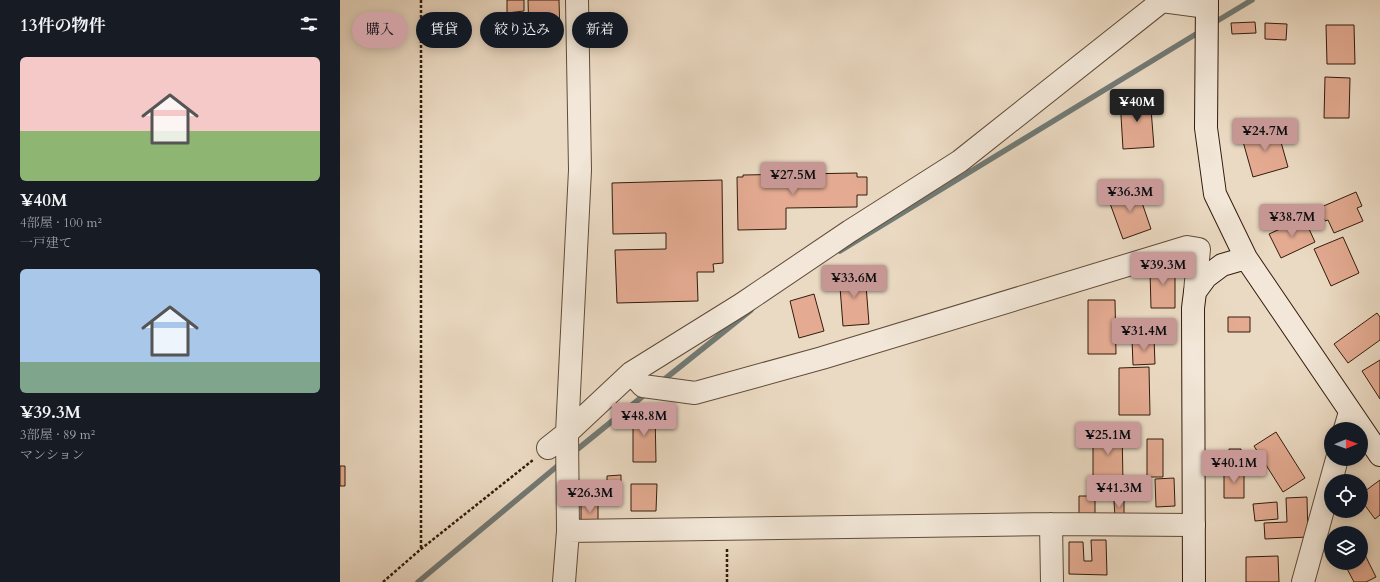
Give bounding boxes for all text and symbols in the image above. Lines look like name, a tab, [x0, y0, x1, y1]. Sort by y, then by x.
chip: 購入	[352, 12, 408, 48]
chip: 賃貸	[416, 12, 472, 48]
chip: 絞り込み	[480, 12, 564, 48]
chip: 新着	[572, 12, 628, 48]
icon: filters	[298, 13, 320, 35]
text: 13件の物件	[20, 14, 105, 37]
icon: home	[134, 83, 206, 155]
pin: ¥40M	[1113, 89, 1161, 123]
text: ¥40M	[1119, 93, 1155, 111]
pin: ¥24.7M	[1232, 118, 1298, 152]
text: ¥24.7M	[1242, 122, 1288, 140]
pin: ¥27.5M	[760, 162, 826, 196]
text: ¥27.5M	[770, 166, 816, 184]
pin: ¥36.3M	[1097, 179, 1163, 213]
text: ¥36.3M	[1107, 183, 1153, 201]
text: ¥40M	[20, 189, 67, 212]
pin: ¥38.7M	[1259, 204, 1325, 238]
text: ¥38.7M	[1269, 208, 1315, 226]
text: 4部屋 · 100 m²	[20, 214, 102, 232]
text: 一戸建て	[20, 234, 72, 252]
pin: ¥39.3M	[1130, 252, 1196, 286]
text: ¥39.3M	[1140, 256, 1186, 274]
pin: ¥33.6M	[821, 265, 887, 299]
text: ¥33.6M	[831, 269, 877, 287]
icon: home	[134, 295, 206, 367]
pin: ¥31.4M	[1111, 318, 1177, 352]
text: ¥31.4M	[1121, 322, 1167, 340]
text: ¥39.3M	[20, 401, 81, 424]
pin: ¥48.8M	[611, 403, 677, 437]
text: ¥48.8M	[621, 407, 667, 425]
pin: ¥25.1M	[1075, 422, 1141, 456]
north arrow	[1324, 422, 1368, 466]
map controls	[1324, 422, 1368, 570]
text: 3部屋 · 89 m²	[20, 426, 95, 444]
text: ¥25.1M	[1085, 426, 1131, 444]
text: マンション	[20, 446, 84, 464]
pin: ¥40.1M	[1201, 450, 1267, 484]
text: ¥40.1M	[1211, 454, 1257, 472]
button: locate	[1324, 474, 1368, 518]
pin: ¥41.3M	[1086, 475, 1152, 509]
text: ¥41.3M	[1096, 479, 1142, 497]
pin: ¥26.3M	[557, 480, 623, 514]
text: ¥26.3M	[567, 484, 613, 502]
button: layers	[1324, 526, 1368, 570]

